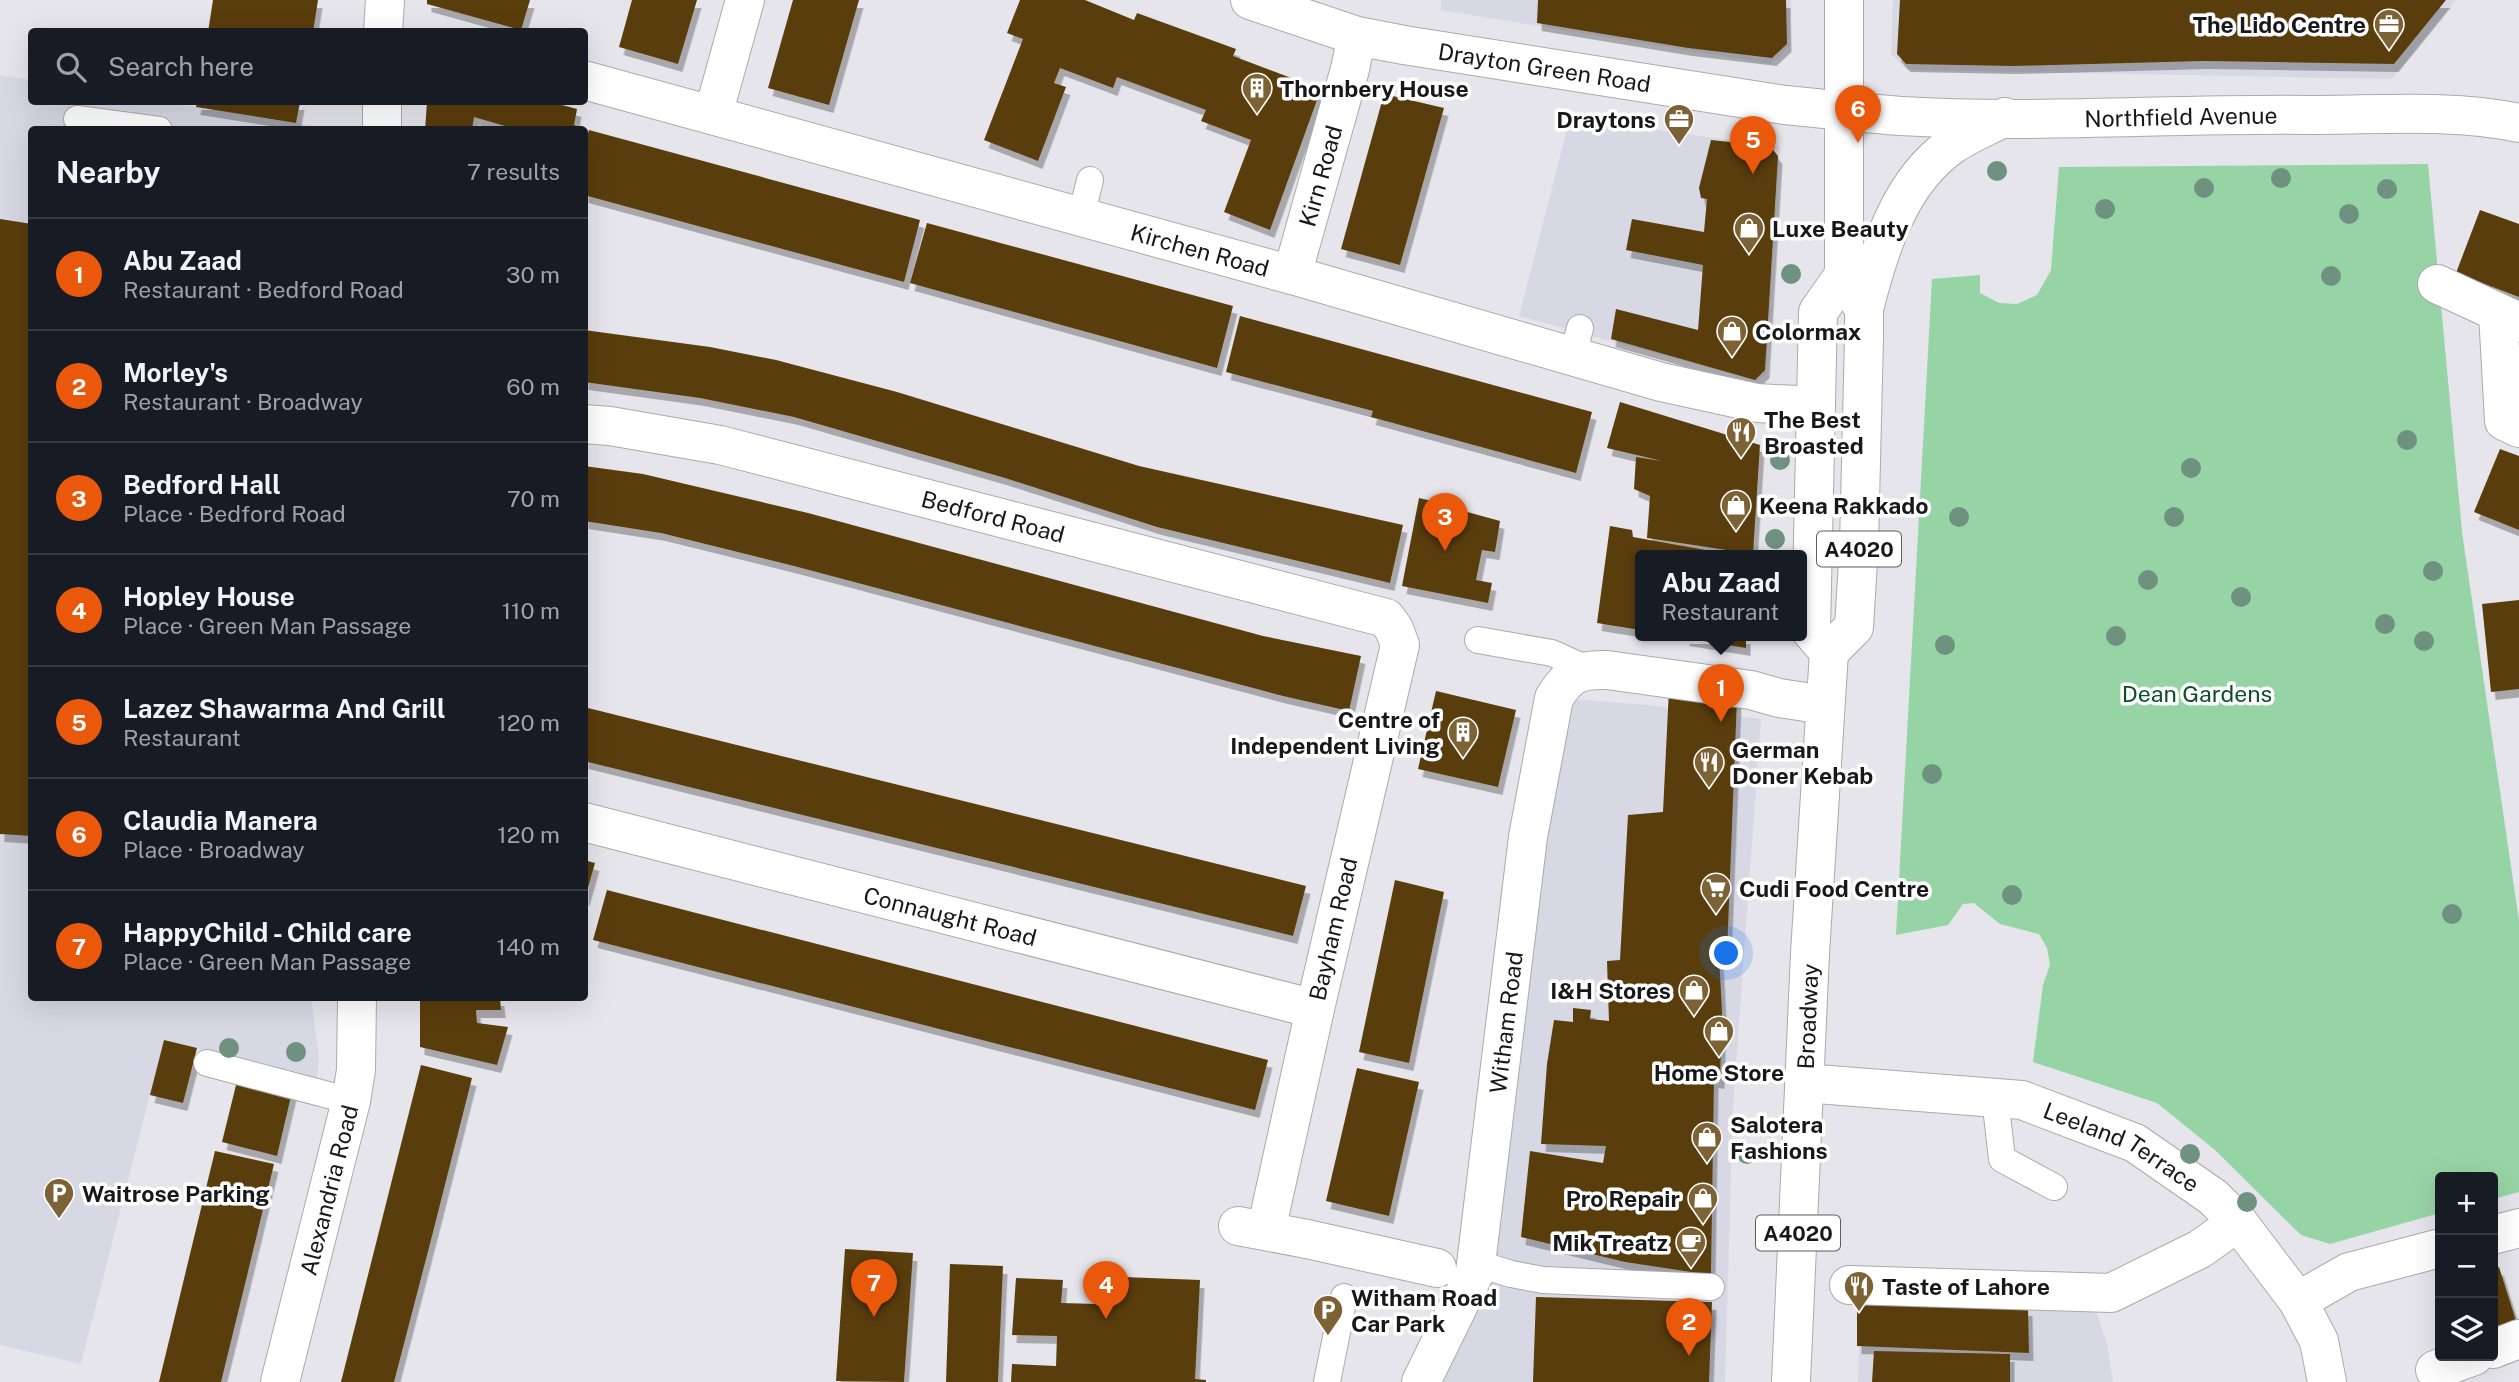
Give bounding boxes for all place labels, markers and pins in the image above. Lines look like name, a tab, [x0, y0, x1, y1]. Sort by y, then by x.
office icon: The Lido Centre	[2372, 7, 2406, 51]
place label: The Lido Centre	[2193, 11, 2366, 38]
building icon: Thornbery House	[1240, 71, 1274, 115]
place label: Thornbery House	[1280, 75, 1469, 102]
pin: 6	[1835, 85, 1881, 143]
office icon: Draytons	[1662, 102, 1696, 146]
place label: Draytons	[1556, 106, 1656, 133]
pin: 5	[1730, 116, 1776, 174]
shop icon: Luxe Beauty	[1732, 211, 1766, 255]
place label: Luxe Beauty	[1772, 215, 1909, 242]
shop icon: Colormax	[1715, 314, 1749, 358]
place label: Colormax	[1755, 318, 1862, 345]
place label: The Best Broasted	[1764, 406, 1864, 459]
restaurant icon: The Best Broasted	[1724, 415, 1758, 459]
shop icon: Keena Rakkado	[1719, 488, 1753, 532]
place label: Keena Rakkado	[1759, 492, 1928, 519]
pin: 3	[1422, 493, 1468, 551]
pin: 1	[1698, 664, 1744, 722]
place label: Centre of Independent Living	[1230, 706, 1440, 759]
building icon: Centre of Independent Living	[1446, 715, 1480, 759]
place label: German Doner Kebab	[1732, 736, 1873, 789]
restaurant icon: German Doner Kebab	[1692, 745, 1726, 789]
supermarket icon: Cudi Food Centre	[1699, 871, 1733, 915]
place label: Cudi Food Centre	[1739, 875, 1929, 902]
shop icon: I&H Stores	[1677, 973, 1711, 1017]
place label: I&H Stores	[1550, 977, 1671, 1004]
shop icon: Home Store	[1702, 1014, 1736, 1058]
place label: Home Store	[1654, 1059, 1784, 1086]
place label: Salotera Fashions	[1730, 1111, 1828, 1164]
shop icon: Salotera Fashions	[1690, 1120, 1724, 1164]
parking icon: Waitrose Parking	[42, 1176, 76, 1220]
place label: Waitrose Parking	[82, 1180, 270, 1207]
shop icon: Pro Repair	[1686, 1181, 1720, 1225]
place label: Pro Repair	[1566, 1185, 1680, 1212]
cafe icon: Mik Treatz	[1674, 1225, 1708, 1269]
place label: Mik Treatz	[1552, 1229, 1668, 1256]
pin: 7	[851, 1259, 897, 1317]
pin: 4	[1083, 1261, 1129, 1319]
restaurant icon: Taste of Lahore	[1842, 1269, 1876, 1313]
place label: Taste of Lahore	[1882, 1273, 2050, 1300]
place label: Witham Road Car Park	[1351, 1284, 1497, 1337]
parking icon: Witham Road Car Park	[1311, 1293, 1345, 1337]
pin: 2	[1666, 1298, 1712, 1356]

